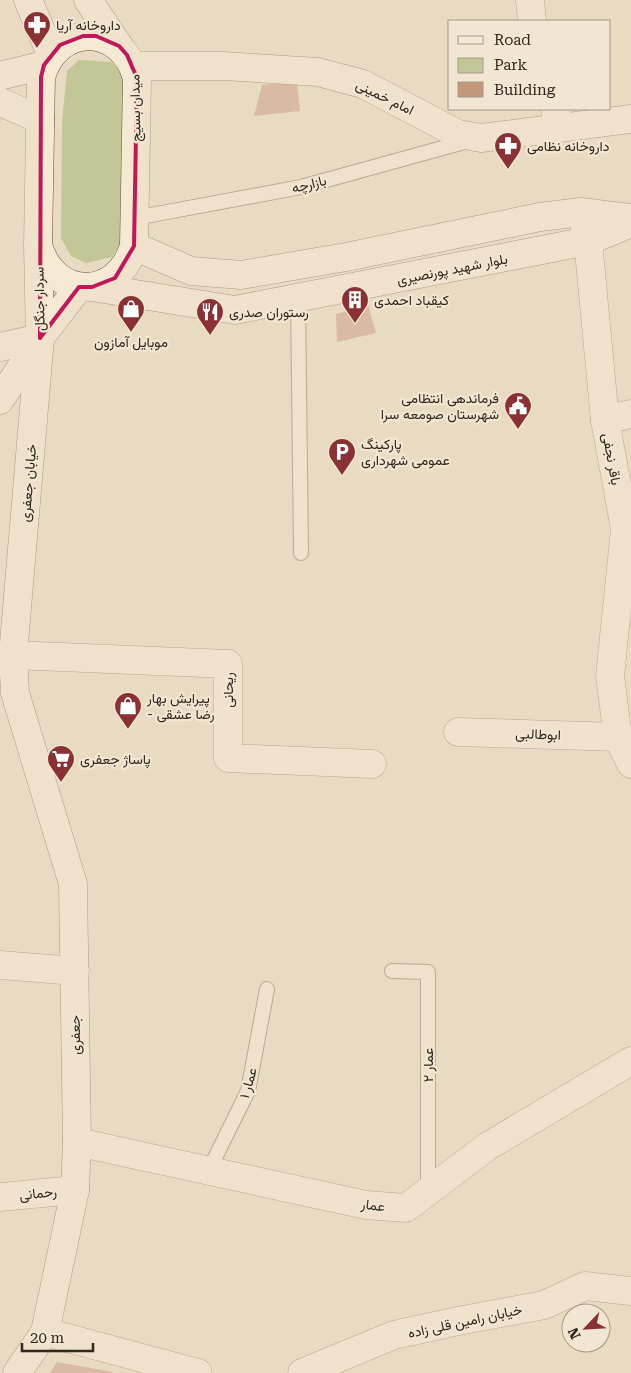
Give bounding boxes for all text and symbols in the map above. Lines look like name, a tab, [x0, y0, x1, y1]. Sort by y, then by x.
pharmacy icon: داروخانه آریا	[22, 10, 52, 49]
place label: داروخانه آریا	[56, 17, 121, 34]
legend	[448, 20, 611, 110]
text: Road	[494, 31, 531, 49]
text: Park	[494, 56, 528, 74]
street label: میدان بسیج	[126, 74, 147, 142]
street label: امام خمینی	[353, 76, 417, 119]
text: Building	[494, 81, 556, 99]
pharmacy icon: داروخانه نظامی	[493, 131, 523, 170]
place label: داروخانه نظامی	[527, 138, 610, 155]
street label: بازارچه	[290, 172, 329, 198]
street label: بلوار شهید پورنصیری	[395, 250, 509, 290]
street label: سردار جنگل	[30, 267, 49, 331]
building icon: کیقباد احمدی	[340, 285, 370, 324]
place label: کیقباد احمدی	[374, 292, 449, 309]
shop icon: موبایل آمازون	[116, 294, 146, 333]
restaurant icon: رستوران صدری	[195, 297, 225, 336]
place label: رستوران صدری	[229, 304, 309, 321]
place label: موبایل آمازون	[94, 334, 168, 351]
place label: فرماندهی انتظامی شهرستان صومعه سرا	[381, 390, 499, 423]
public building icon: فرماندهی انتظامی شهرستان صومعه سرا	[503, 391, 533, 430]
street label: باقر نجفی	[599, 432, 624, 487]
place label: پارکینگ عمومی شهرداری	[361, 436, 450, 469]
parking icon: پارکینگ عمومی شهرداری	[327, 437, 357, 476]
street label: خیابان جعفری	[17, 443, 40, 523]
street label: ریحانی	[220, 672, 237, 708]
place label: پیرایش بهار - رضا عشقی	[146, 690, 215, 723]
shop icon: پیرایش بهار - رضا عشقی	[113, 691, 143, 730]
street label: ابوطالبی	[515, 725, 561, 744]
supermarket icon: پاساژ جعفری	[46, 744, 76, 783]
place label: پاساژ جعفری	[80, 751, 151, 769]
street label: جعفری	[67, 1015, 84, 1055]
street label: عمار ۲	[420, 1048, 437, 1082]
street label: عمار ۱	[236, 1066, 261, 1101]
street label: رحمانی	[18, 1183, 58, 1204]
street label: عمار	[359, 1195, 386, 1215]
street label: خیابان رامین قلی زاده	[406, 1301, 524, 1342]
north arrow	[561, 1303, 611, 1353]
scale bar	[22, 1320, 94, 1352]
text: N	[565, 1325, 584, 1342]
text: 20 m	[30, 1329, 65, 1347]

